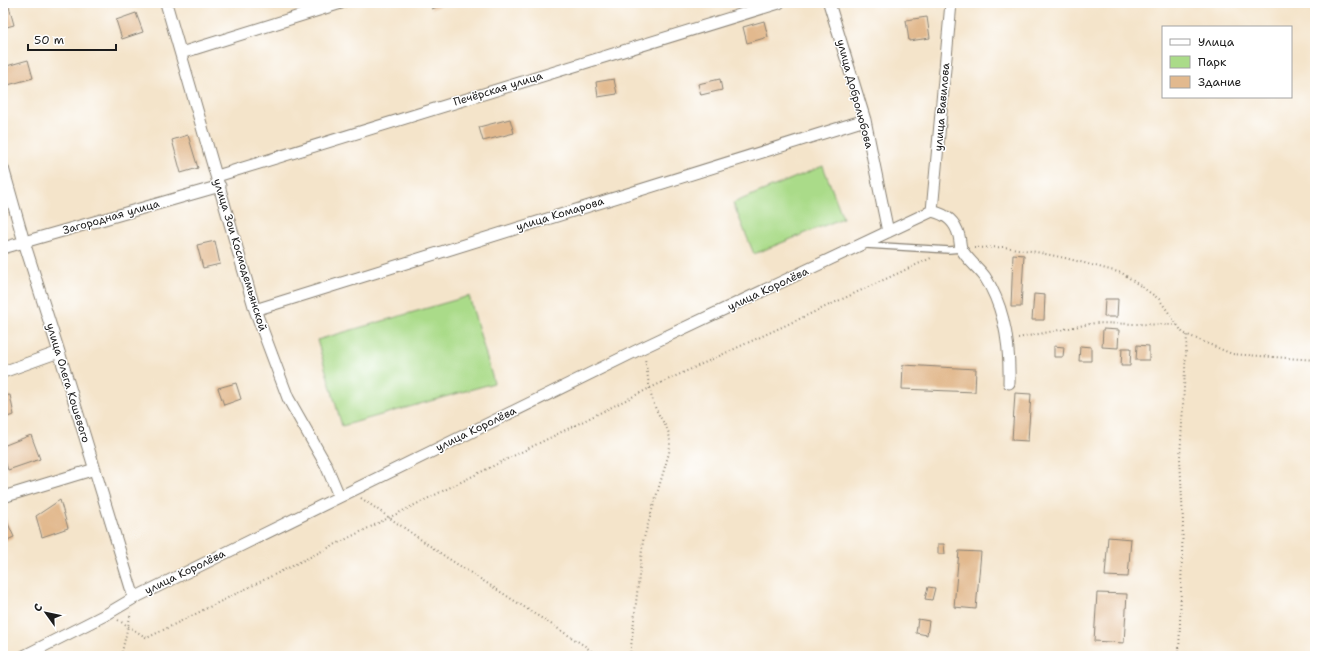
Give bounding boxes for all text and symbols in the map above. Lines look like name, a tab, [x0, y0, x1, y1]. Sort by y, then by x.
scale bar	[28, 26, 116, 52]
legend	[1162, 26, 1292, 98]
text: 50 m	[34, 32, 64, 48]
text: Улица	[1198, 34, 1235, 50]
street label: улица Добролюбова	[833, 38, 877, 150]
text: Парк	[1198, 54, 1227, 70]
street label: улица Вавилова	[931, 62, 953, 152]
street label: Печёрская улица	[452, 68, 545, 110]
text: Здание	[1198, 74, 1242, 90]
street label: улица Зои Космодемьянской	[210, 177, 270, 333]
street label: улица Комарова	[514, 193, 606, 234]
street label: Загородная улица	[61, 196, 161, 238]
street label: улица Королёва	[725, 264, 811, 314]
street label: улица Олега Кошевого	[43, 321, 93, 445]
street label: улица Королёва	[433, 403, 519, 455]
street label: улица Королёва	[142, 546, 228, 598]
north arrow	[26, 593, 66, 633]
text: С	[30, 601, 46, 615]

